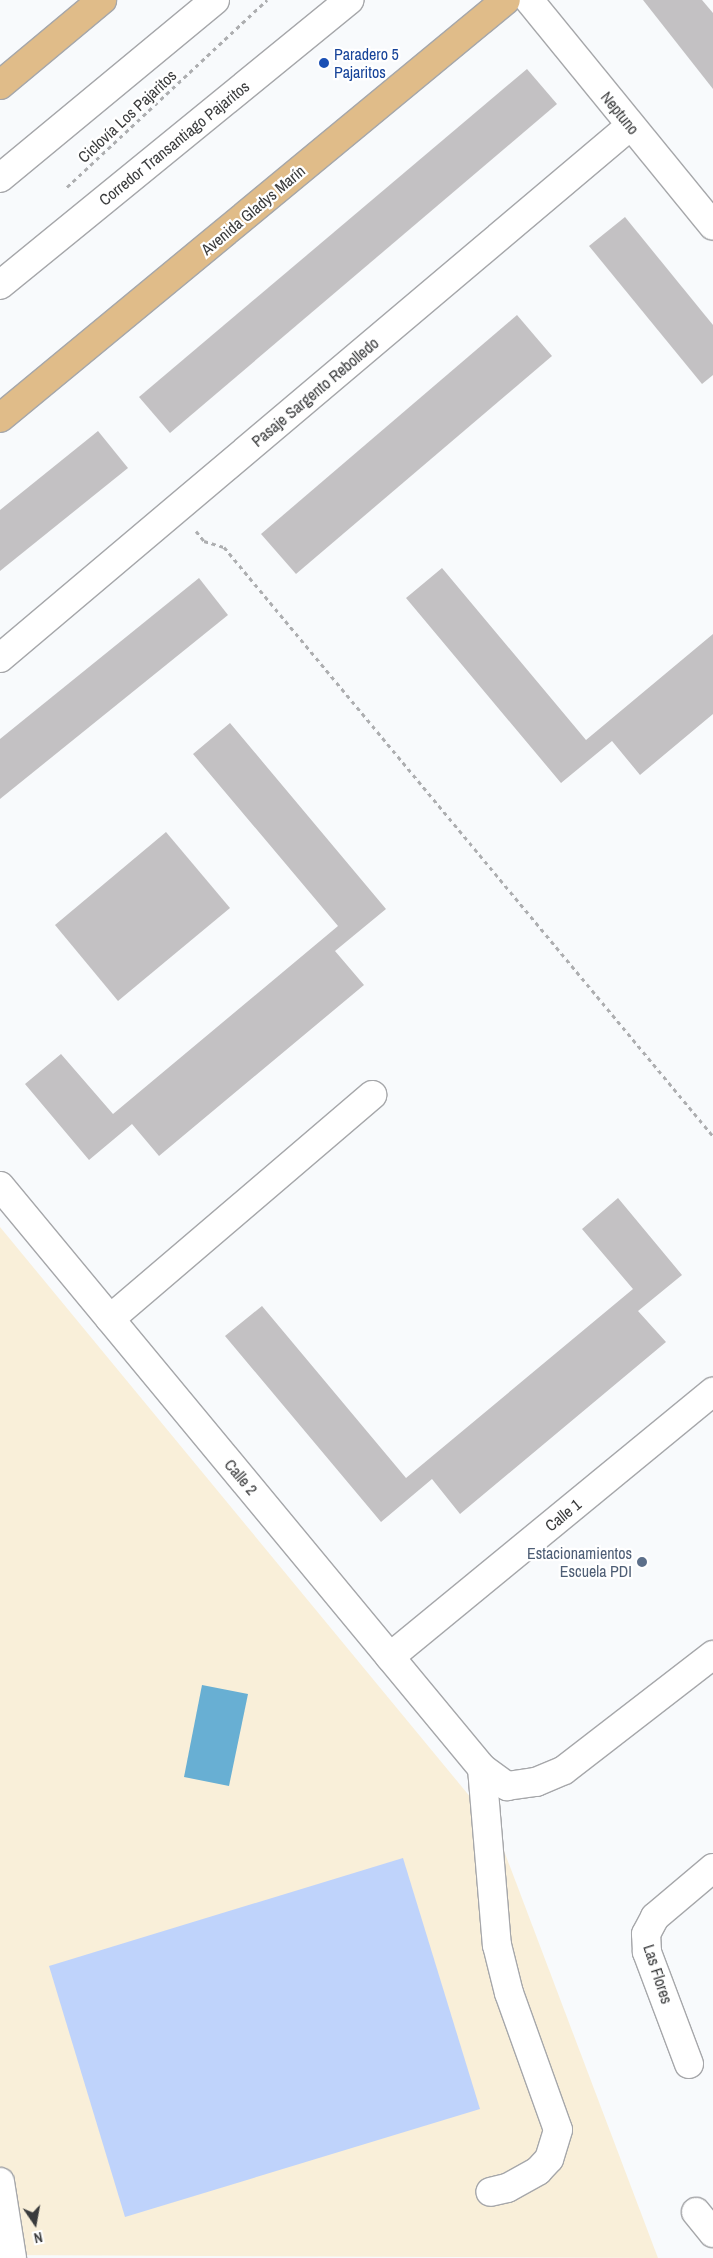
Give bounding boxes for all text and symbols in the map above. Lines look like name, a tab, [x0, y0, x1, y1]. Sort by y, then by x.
place label: Paradero 5 Pajaritos	[334, 44, 399, 82]
marker: Paradero 5 Pajaritos	[318, 57, 330, 69]
street label: Ciclovía Los Pajaritos	[74, 65, 180, 167]
street label: Corredor Transantiago Pajaritos	[95, 76, 253, 210]
street label: Neptuno	[597, 88, 643, 138]
street label: Avenida Gladys Marín	[197, 161, 309, 259]
street label: Pasaje Sargento Rebolledo	[248, 333, 382, 451]
street label: Calle 2	[221, 1455, 261, 1499]
street label: Calle 1	[541, 1495, 585, 1535]
place label: Estacionamientos Escuela PDI	[527, 1543, 632, 1581]
marker: Estacionamientos Escuela PDI	[636, 1556, 648, 1568]
street label: Las Flores	[639, 1942, 677, 2006]
north arrow	[10, 2198, 60, 2248]
text: N	[32, 2228, 44, 2247]

